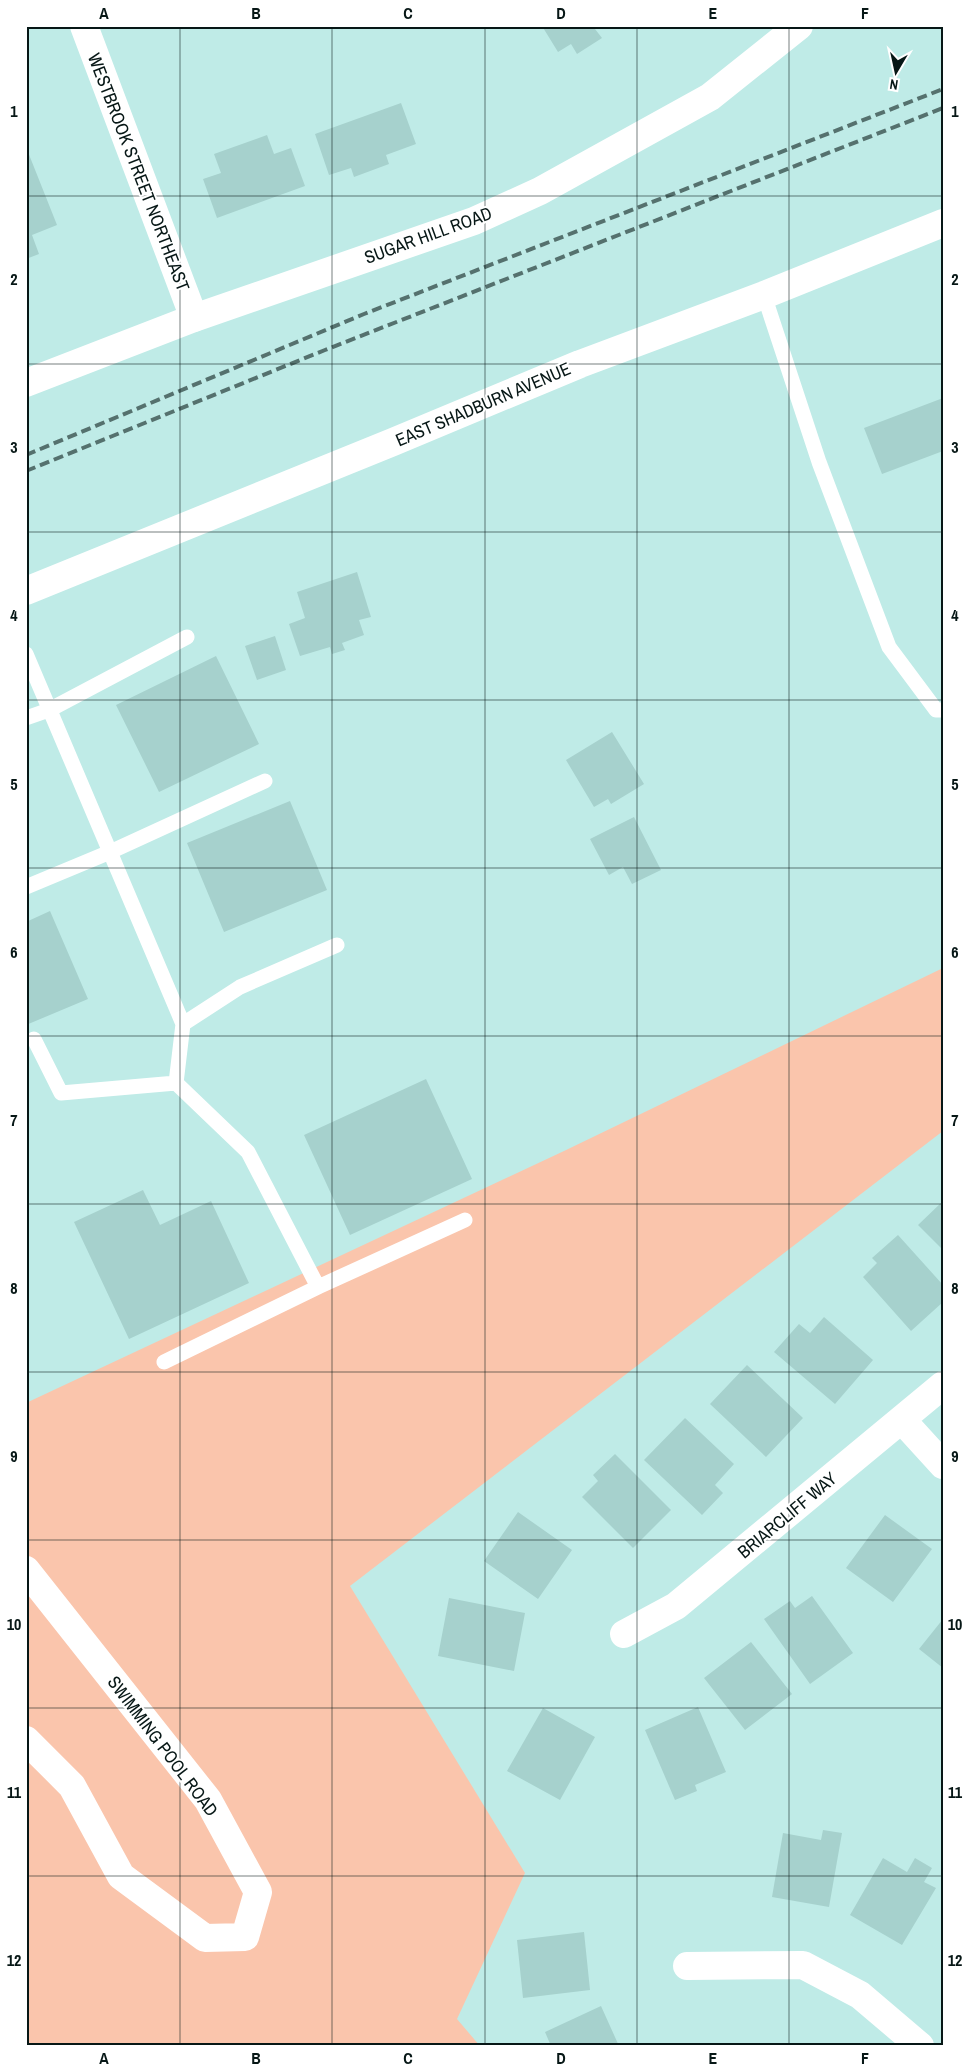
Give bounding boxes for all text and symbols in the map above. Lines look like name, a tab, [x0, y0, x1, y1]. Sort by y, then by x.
text: A	[99, 2, 109, 24]
text: B	[251, 2, 261, 24]
text: C	[403, 2, 413, 24]
text: D	[556, 2, 566, 24]
text: E	[709, 2, 718, 24]
text: F	[861, 2, 869, 24]
north arrow	[872, 48, 922, 98]
street label: WESTBROOK STREET NORTHEAST	[82, 49, 196, 295]
text: N	[888, 75, 899, 94]
text: 1	[10, 100, 18, 122]
text: 1	[951, 100, 959, 122]
street label: SUGAR HILL ROAD	[361, 200, 495, 270]
text: 2	[10, 268, 18, 290]
text: 2	[951, 268, 959, 290]
street label: EAST SHADBURN AVENUE	[392, 356, 574, 452]
text: 3	[10, 436, 18, 458]
text: 3	[951, 436, 959, 458]
text: 4	[10, 604, 18, 626]
text: 4	[951, 604, 959, 626]
text: 5	[10, 773, 18, 795]
text: 5	[951, 773, 959, 795]
text: 6	[10, 941, 18, 963]
text: 6	[951, 941, 959, 963]
text: 7	[10, 1109, 18, 1131]
text: 7	[951, 1109, 959, 1131]
text: 8	[10, 1277, 18, 1299]
text: 8	[951, 1277, 959, 1299]
text: 9	[10, 1445, 18, 1467]
text: 9	[951, 1445, 959, 1467]
street label: BRIARCLIFF WAY	[732, 1466, 842, 1564]
text: 10	[7, 1613, 21, 1635]
text: 10	[948, 1613, 962, 1635]
street label: SWIMMING POOL ROAD	[102, 1671, 224, 1821]
text: 11	[7, 1781, 22, 1803]
text: 11	[948, 1781, 963, 1803]
text: 12	[7, 1949, 21, 1971]
text: 12	[948, 1949, 962, 1971]
text: A	[99, 2047, 109, 2069]
text: B	[251, 2047, 261, 2069]
text: C	[403, 2047, 413, 2069]
text: D	[556, 2047, 566, 2069]
text: E	[709, 2047, 718, 2069]
text: F	[861, 2047, 869, 2069]

